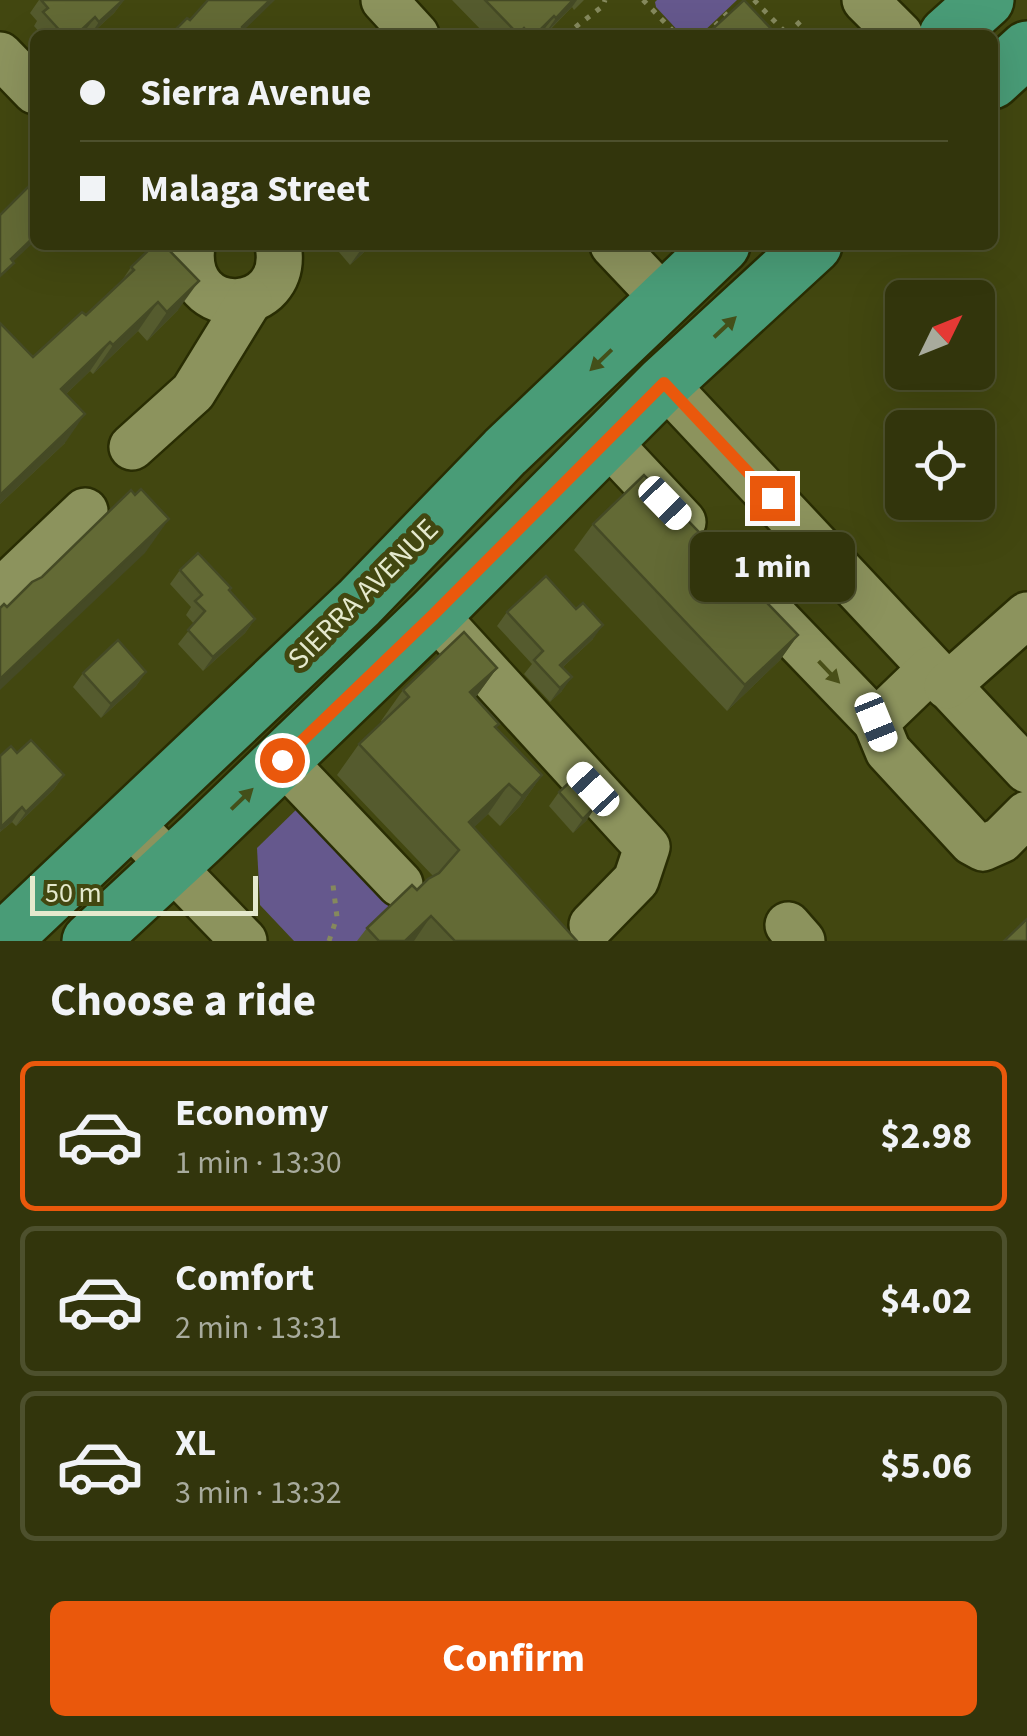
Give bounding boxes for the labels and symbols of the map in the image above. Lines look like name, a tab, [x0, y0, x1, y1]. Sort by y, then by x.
north arrow	[885, 280, 995, 390]
one-way arrow	[713, 316, 737, 339]
one-way arrow	[589, 348, 613, 371]
car	[633, 471, 697, 535]
route end	[750, 476, 795, 521]
street label: SIERRA AVENUE	[278, 509, 448, 679]
callout: 1 min	[690, 533, 854, 603]
one-way arrow	[817, 660, 840, 684]
car	[851, 689, 901, 755]
route start	[260, 738, 305, 783]
car	[562, 757, 624, 821]
one-way arrow	[230, 788, 254, 811]
scale bar	[30, 871, 258, 916]

